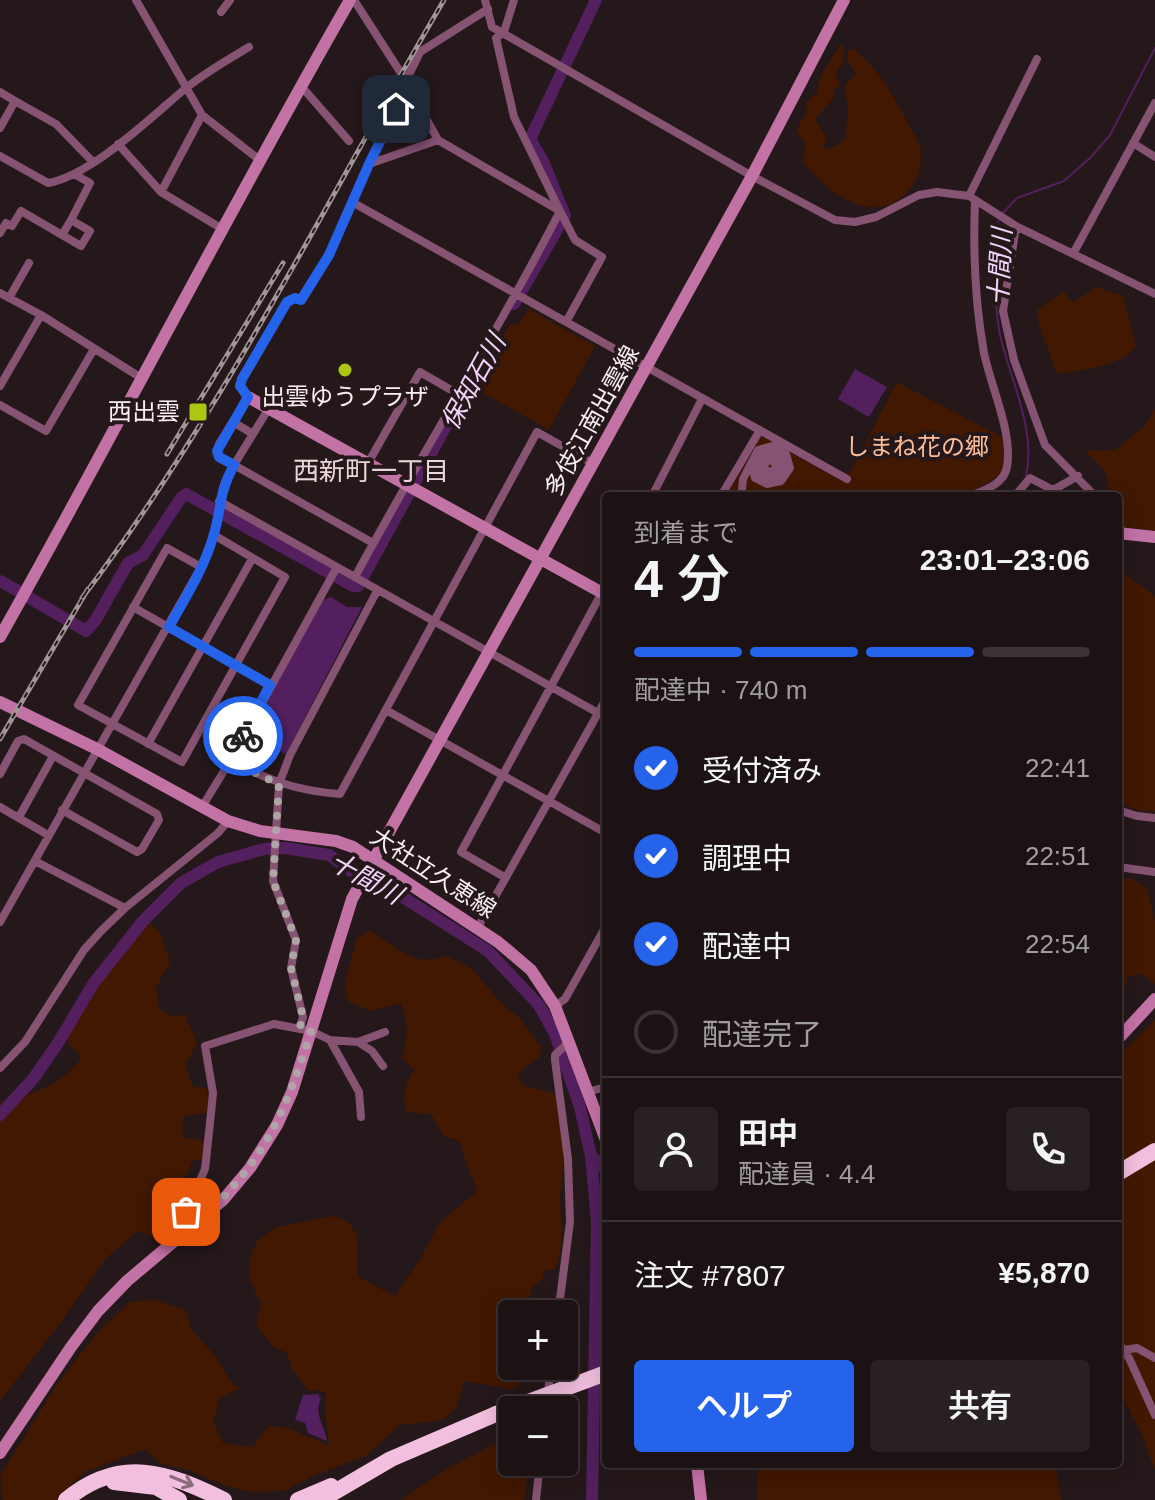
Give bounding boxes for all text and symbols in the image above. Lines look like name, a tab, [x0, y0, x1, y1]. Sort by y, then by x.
pin	[362, 75, 430, 143]
icon: home	[374, 87, 418, 131]
water label: 十間川	[983, 224, 1017, 307]
water label: 保知石川	[435, 327, 513, 435]
street label: 多伎江南出雲線	[539, 341, 644, 501]
marker: 出雲ゆうプラザ	[336, 361, 354, 379]
place label: 出雲ゆうプラザ	[261, 383, 429, 410]
place label: 西出雲	[108, 398, 180, 425]
marker: 西出雲	[187, 401, 209, 423]
park label: しまね花の郷	[845, 433, 989, 460]
district label: 西新町一丁目	[293, 456, 449, 486]
text: 到着まで	[634, 518, 738, 548]
text: 23:01–23:06	[920, 543, 1090, 576]
text: 4 分	[634, 550, 729, 608]
text: 配達中 · 740 m	[634, 675, 807, 705]
courier	[203, 696, 283, 776]
icon: bike	[221, 714, 265, 758]
icon: check	[634, 746, 678, 790]
text: 22:41	[1025, 753, 1090, 783]
text: 受付済み	[702, 754, 822, 787]
street label: 大社立久恵線	[366, 822, 501, 923]
icon: check	[634, 834, 678, 878]
text: 22:51	[1025, 841, 1090, 871]
text: 調理中	[702, 842, 792, 875]
water label: 十間川	[325, 846, 410, 911]
icon: check	[634, 922, 678, 966]
text: 22:54	[1025, 929, 1090, 959]
text: 配達中	[702, 930, 792, 963]
text: 配達完了	[702, 1018, 822, 1051]
button: person	[634, 1107, 718, 1191]
button: phone	[1006, 1107, 1090, 1191]
text: 田中	[738, 1117, 798, 1150]
text: 配達員 · 4.4	[738, 1159, 875, 1189]
pin	[152, 1178, 220, 1246]
icon: bag	[164, 1190, 208, 1234]
text: ¥5,870	[998, 1256, 1090, 1289]
text: 注文 #7807	[634, 1259, 786, 1292]
map controls	[498, 1300, 578, 1476]
button: +	[498, 1300, 578, 1380]
button: ヘルプ	[634, 1360, 854, 1452]
button: 共有	[870, 1360, 1090, 1452]
button: −	[498, 1396, 578, 1476]
one-way arrow	[169, 1474, 194, 1489]

